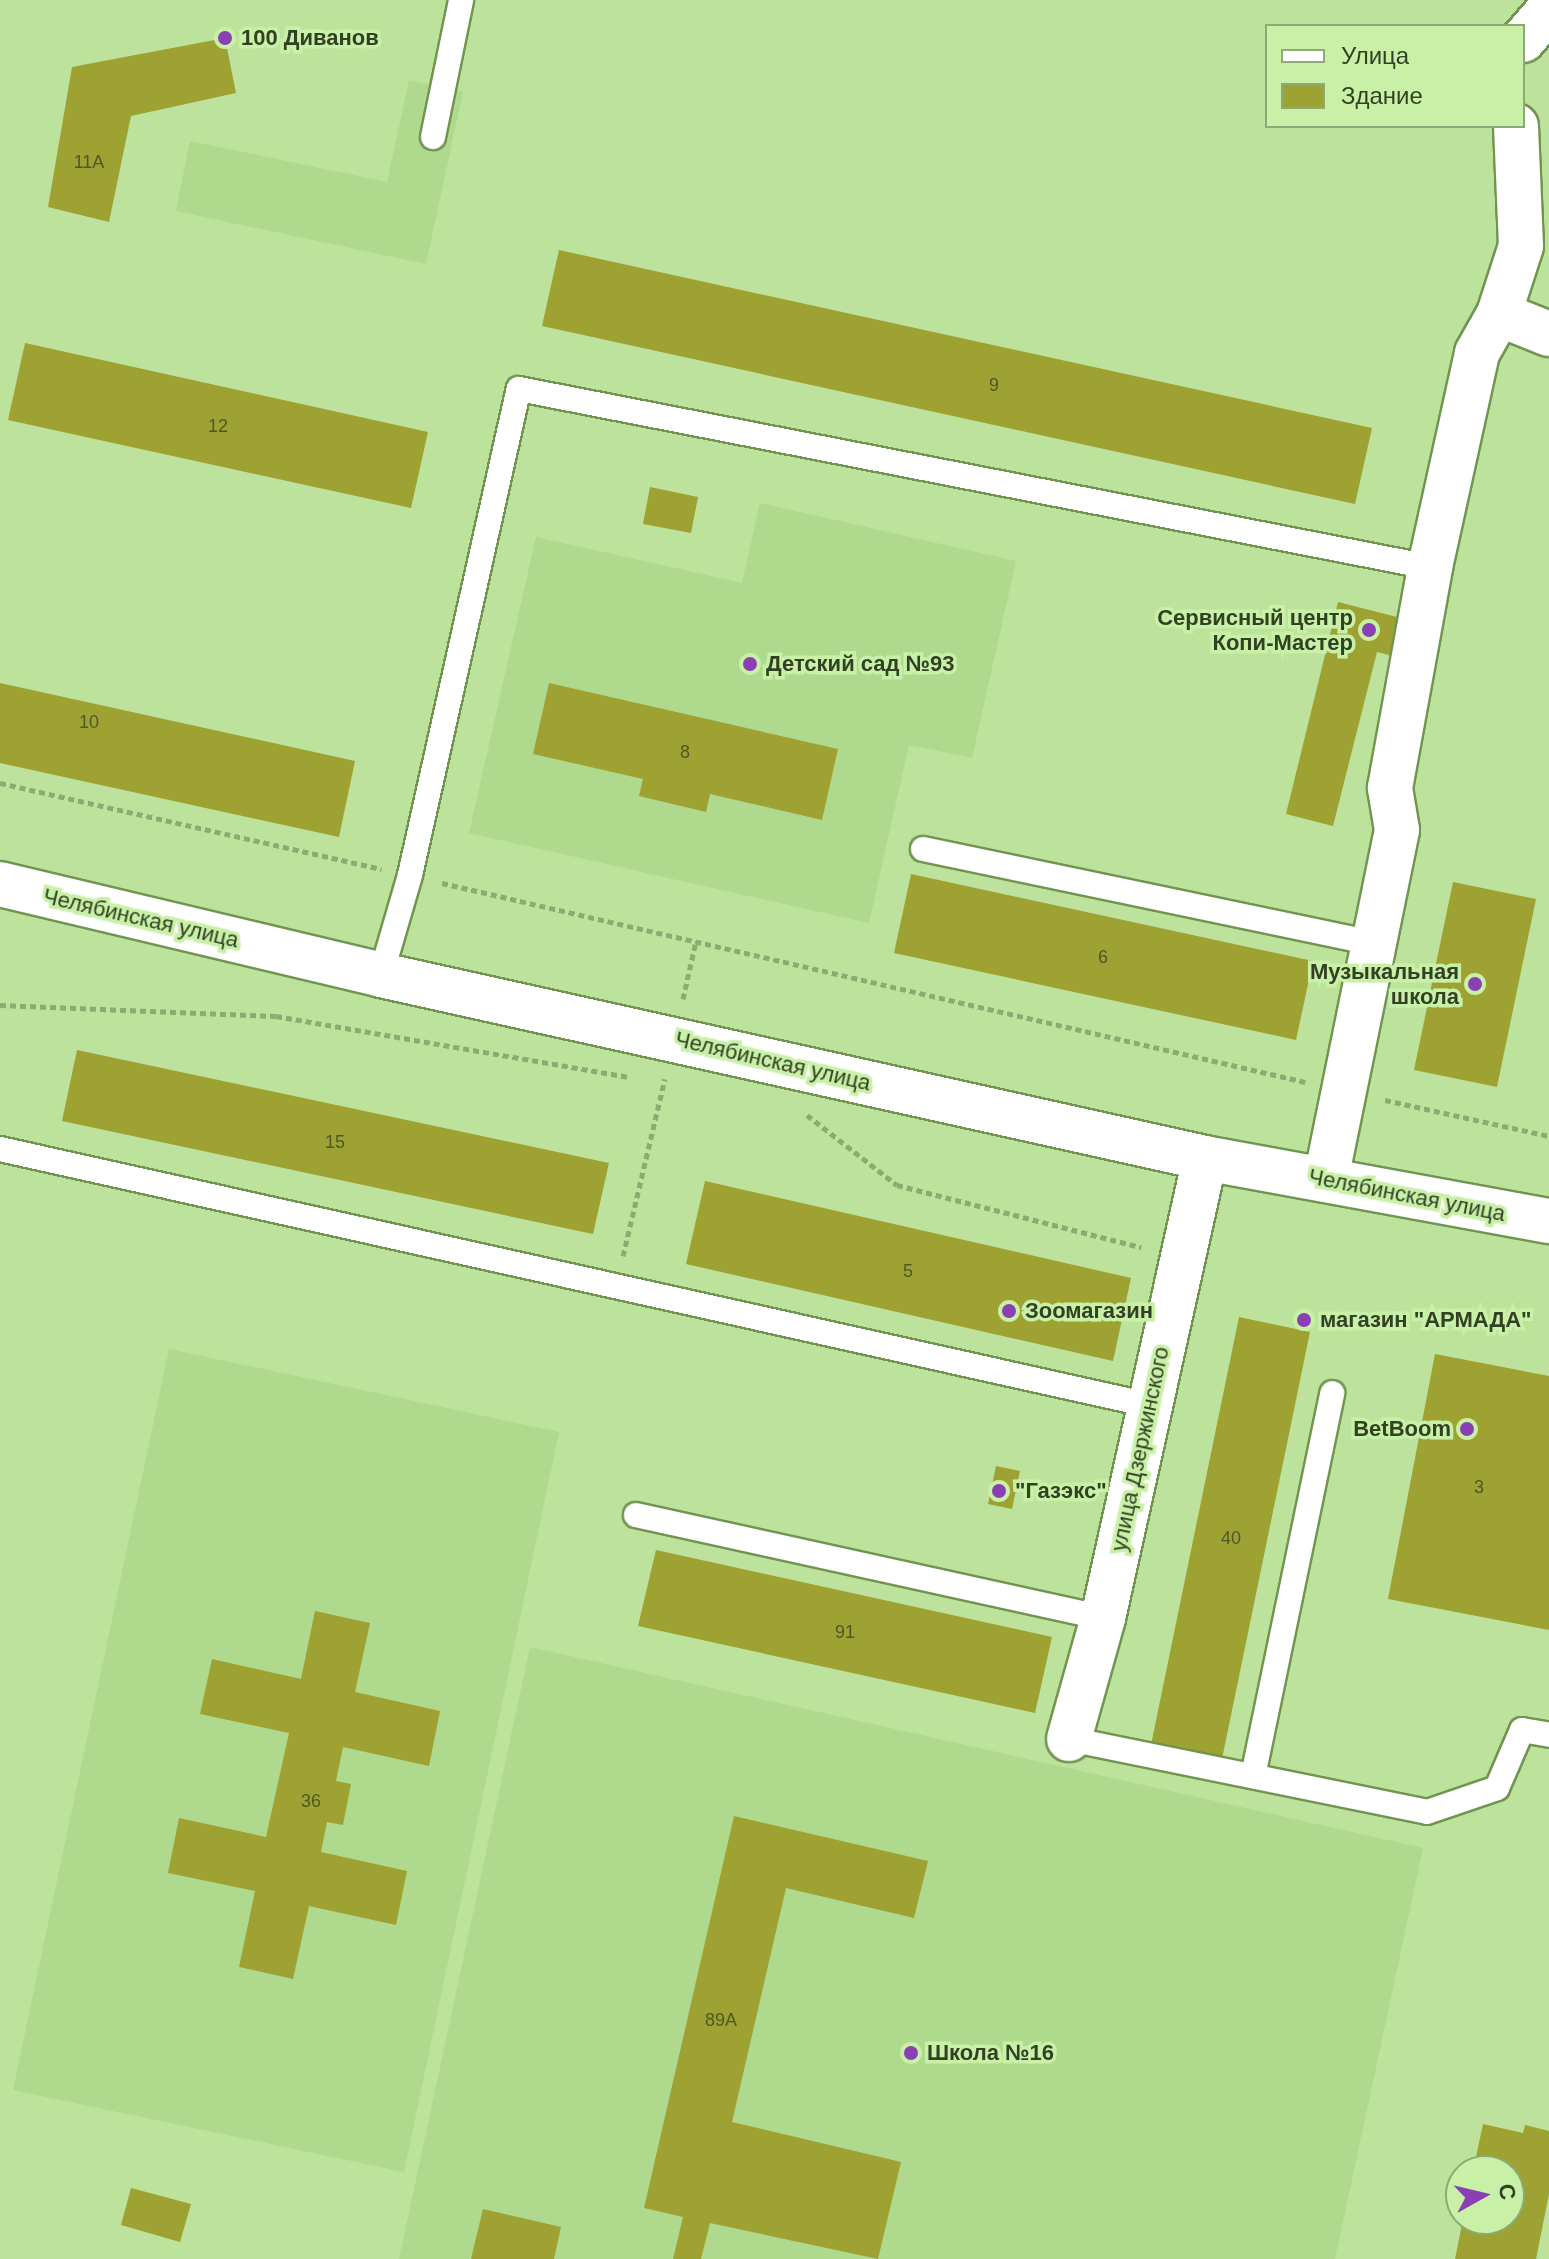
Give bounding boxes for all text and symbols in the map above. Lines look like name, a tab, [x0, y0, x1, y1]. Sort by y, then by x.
legend	[1265, 24, 1525, 128]
place label: 100 Диванов	[241, 25, 379, 51]
marker: 100 Диванов	[216, 29, 234, 47]
text: Улица	[1341, 42, 1409, 69]
text: Здание	[1341, 82, 1423, 109]
house number: 11А	[74, 151, 104, 173]
house number: 9	[989, 374, 999, 396]
house number: 12	[208, 415, 228, 437]
place label: Сервисный центр Копи-Мастер	[1157, 604, 1353, 656]
marker: Сервисный центр Копи-Мастер	[1360, 621, 1378, 639]
place label: Детский сад №93	[766, 651, 955, 677]
marker: Детский сад №93	[741, 655, 759, 673]
house number: 10	[79, 711, 99, 733]
house number: 8	[680, 741, 690, 763]
street label: Челябинская улица	[41, 883, 241, 953]
house number: 6	[1098, 946, 1108, 968]
place label: Музыкальная школа	[1310, 958, 1459, 1010]
marker: Музыкальная школа	[1466, 975, 1484, 993]
street label: Челябинская улица	[673, 1026, 873, 1096]
house number: 15	[325, 1131, 345, 1153]
street label: Челябинская улица	[1306, 1163, 1508, 1227]
house number: 5	[903, 1260, 913, 1282]
place label: Зоомагазин	[1025, 1298, 1153, 1324]
marker: Зоомагазин	[1000, 1302, 1018, 1320]
place label: магазин "АРМАДА"	[1320, 1307, 1531, 1333]
marker: магазин "АРМАДА"	[1295, 1311, 1313, 1329]
street label: улица Дзержинского	[1105, 1344, 1175, 1554]
place label: BetBoom	[1353, 1416, 1451, 1442]
marker: BetBoom	[1458, 1420, 1476, 1438]
house number: 3	[1474, 1476, 1484, 1498]
place label: "Газэкс"	[1015, 1478, 1107, 1504]
marker: "Газэкс"	[990, 1482, 1008, 1500]
house number: 40	[1221, 1527, 1241, 1549]
house number: 91	[835, 1621, 855, 1643]
house number: 36	[301, 1790, 321, 1812]
house number: 89А	[705, 2009, 737, 2031]
place label: Школа №16	[927, 2040, 1054, 2066]
marker: Школа №16	[902, 2044, 920, 2062]
north arrow	[1445, 2155, 1525, 2235]
text: С	[1494, 2182, 1521, 2201]

